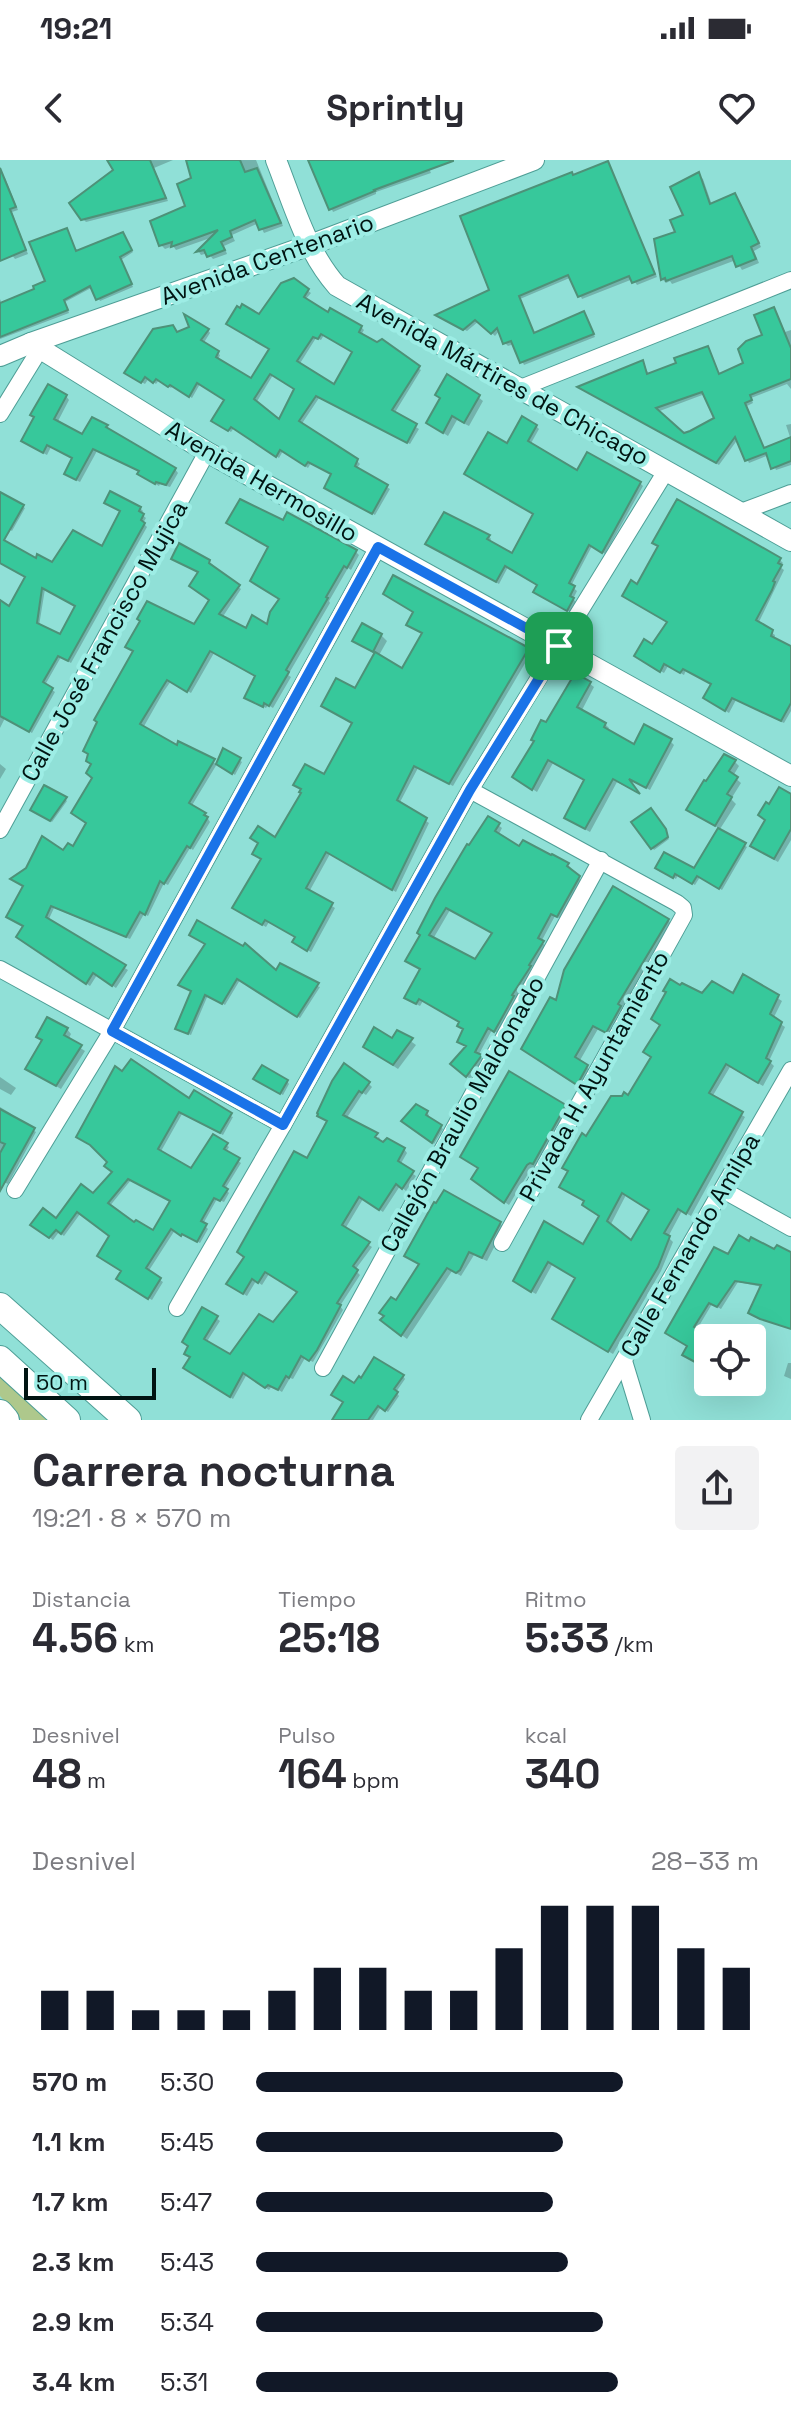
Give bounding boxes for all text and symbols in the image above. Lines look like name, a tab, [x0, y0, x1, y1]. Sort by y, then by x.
text: 19:21	[40, 9, 112, 48]
text: Sprintly	[326, 85, 465, 131]
icon: back	[32, 86, 76, 130]
icon: heart	[715, 86, 759, 130]
street label: Avenida Centenario	[156, 206, 378, 312]
street label: Avenida Mártires de Chicago	[351, 286, 655, 472]
street label: Avenida Hermosillo	[160, 413, 364, 549]
street label: Calle José Francisco Mujica	[14, 495, 194, 787]
pin	[525, 612, 593, 680]
icon: arrive	[537, 624, 581, 668]
street label: Privada H. Ayuntamiento	[512, 945, 676, 1207]
street label: Callejón Braulio Maldonado	[373, 970, 551, 1258]
street label: Calle Fernando Amilpa	[613, 1127, 767, 1363]
map controls	[694, 1324, 766, 1396]
button: locate	[694, 1324, 766, 1396]
scale bar	[24, 1364, 156, 1400]
text: 50 m	[36, 1368, 88, 1396]
text: Carrera nocturna	[32, 1443, 395, 1499]
button: share	[675, 1446, 759, 1530]
text: 19:21 · 8 × 570 m	[32, 1501, 231, 1535]
text: Distancia	[32, 1585, 131, 1613]
text: Tiempo	[278, 1585, 356, 1613]
text: Ritmo	[525, 1585, 587, 1613]
text: 4.56	[32, 1613, 118, 1664]
text: 25:18	[278, 1613, 380, 1664]
text: 5:33	[525, 1613, 609, 1664]
text: km	[118, 1630, 155, 1658]
text: /km	[609, 1630, 654, 1658]
text: Desnivel	[32, 1721, 120, 1749]
text: Pulso	[278, 1721, 336, 1749]
text: kcal	[525, 1721, 567, 1749]
text: 48	[32, 1749, 81, 1800]
text: 164	[278, 1749, 347, 1800]
text: 340	[525, 1749, 600, 1800]
text: m	[81, 1766, 106, 1794]
text: bpm	[347, 1766, 400, 1794]
text: Desnivel	[32, 1844, 136, 1878]
text: 28–33 m	[651, 1844, 759, 1878]
text: 570 m	[32, 2065, 107, 2099]
text: 5:30	[160, 2065, 215, 2099]
text: 1.1 km	[32, 2125, 105, 2159]
text: 5:45	[160, 2125, 214, 2159]
text: 1.7 km	[32, 2185, 109, 2219]
text: 5:47	[160, 2185, 212, 2219]
text: 2.3 km	[32, 2245, 114, 2279]
text: 5:43	[160, 2245, 214, 2279]
text: 2.9 km	[32, 2305, 115, 2339]
text: 5:34	[160, 2305, 214, 2339]
text: 3.4 km	[32, 2365, 116, 2399]
text: 5:31	[160, 2365, 208, 2399]

